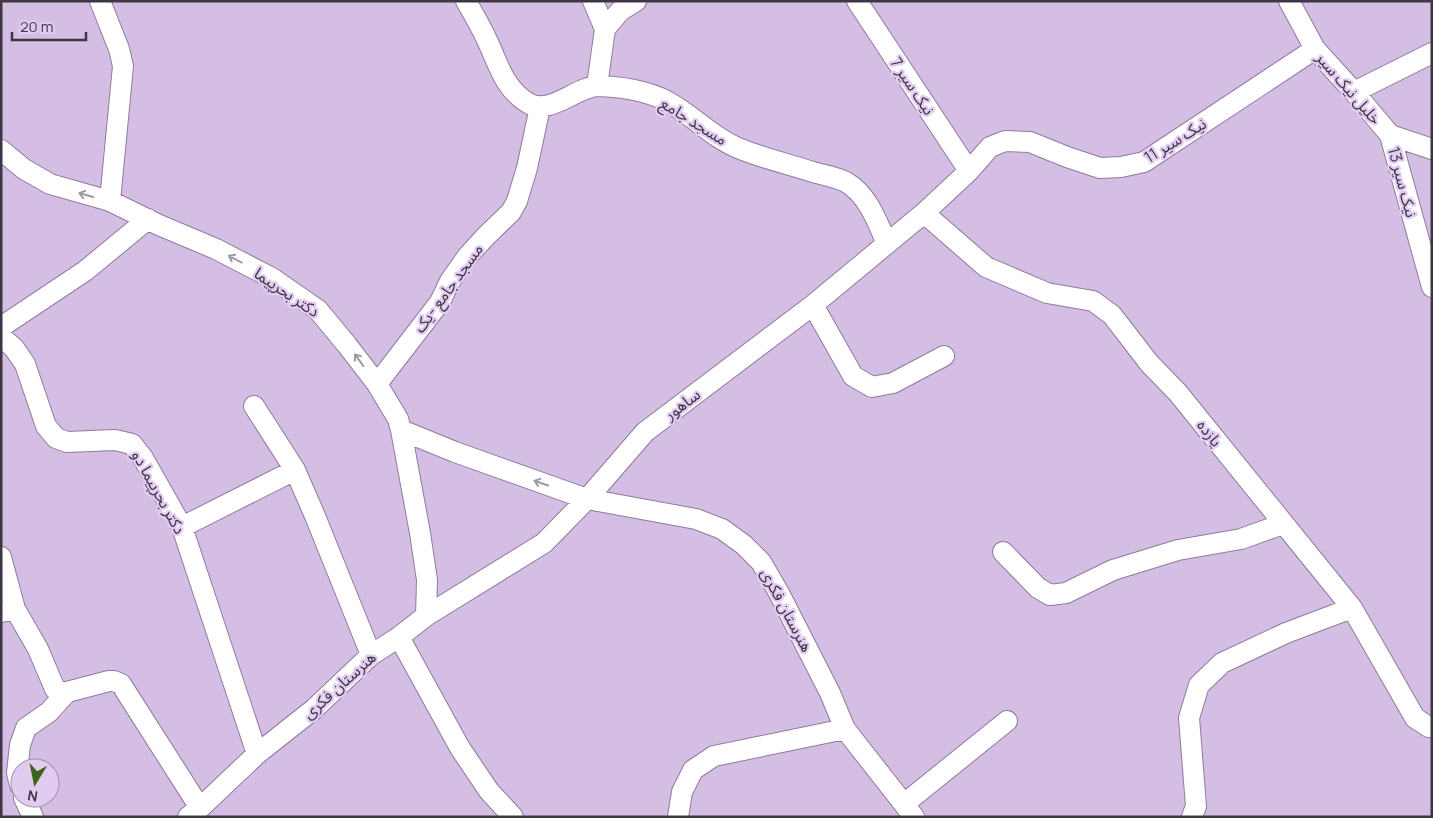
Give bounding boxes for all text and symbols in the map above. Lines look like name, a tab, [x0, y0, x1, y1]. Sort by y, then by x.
scale bar	[12, 10, 86, 42]
text: 20 m	[20, 16, 53, 37]
street label: خلیل نیک سیر	[1311, 46, 1386, 129]
street label: نیک سیر 7	[886, 53, 940, 119]
street label: مسجد جامع	[655, 92, 732, 152]
street label: نیک سیر 11	[1140, 112, 1210, 168]
street label: نیک سیر 13	[1383, 144, 1423, 220]
one-way arrow	[78, 189, 94, 199]
street label: مسجد جامع -یک	[408, 239, 489, 338]
one-way arrow	[227, 254, 242, 264]
street label: دکتر بحرپیما	[250, 262, 324, 322]
one-way arrow	[353, 354, 364, 367]
street label: ساهور	[659, 383, 705, 425]
street label: یازده	[1192, 415, 1228, 451]
street label: دکتر بحرپیما دو	[127, 446, 191, 538]
one-way arrow	[533, 478, 549, 488]
street label: هنرستان فکری	[756, 564, 818, 656]
street label: هنرستان فکری	[298, 646, 380, 724]
north arrow	[10, 758, 60, 808]
text: N	[26, 786, 39, 807]

